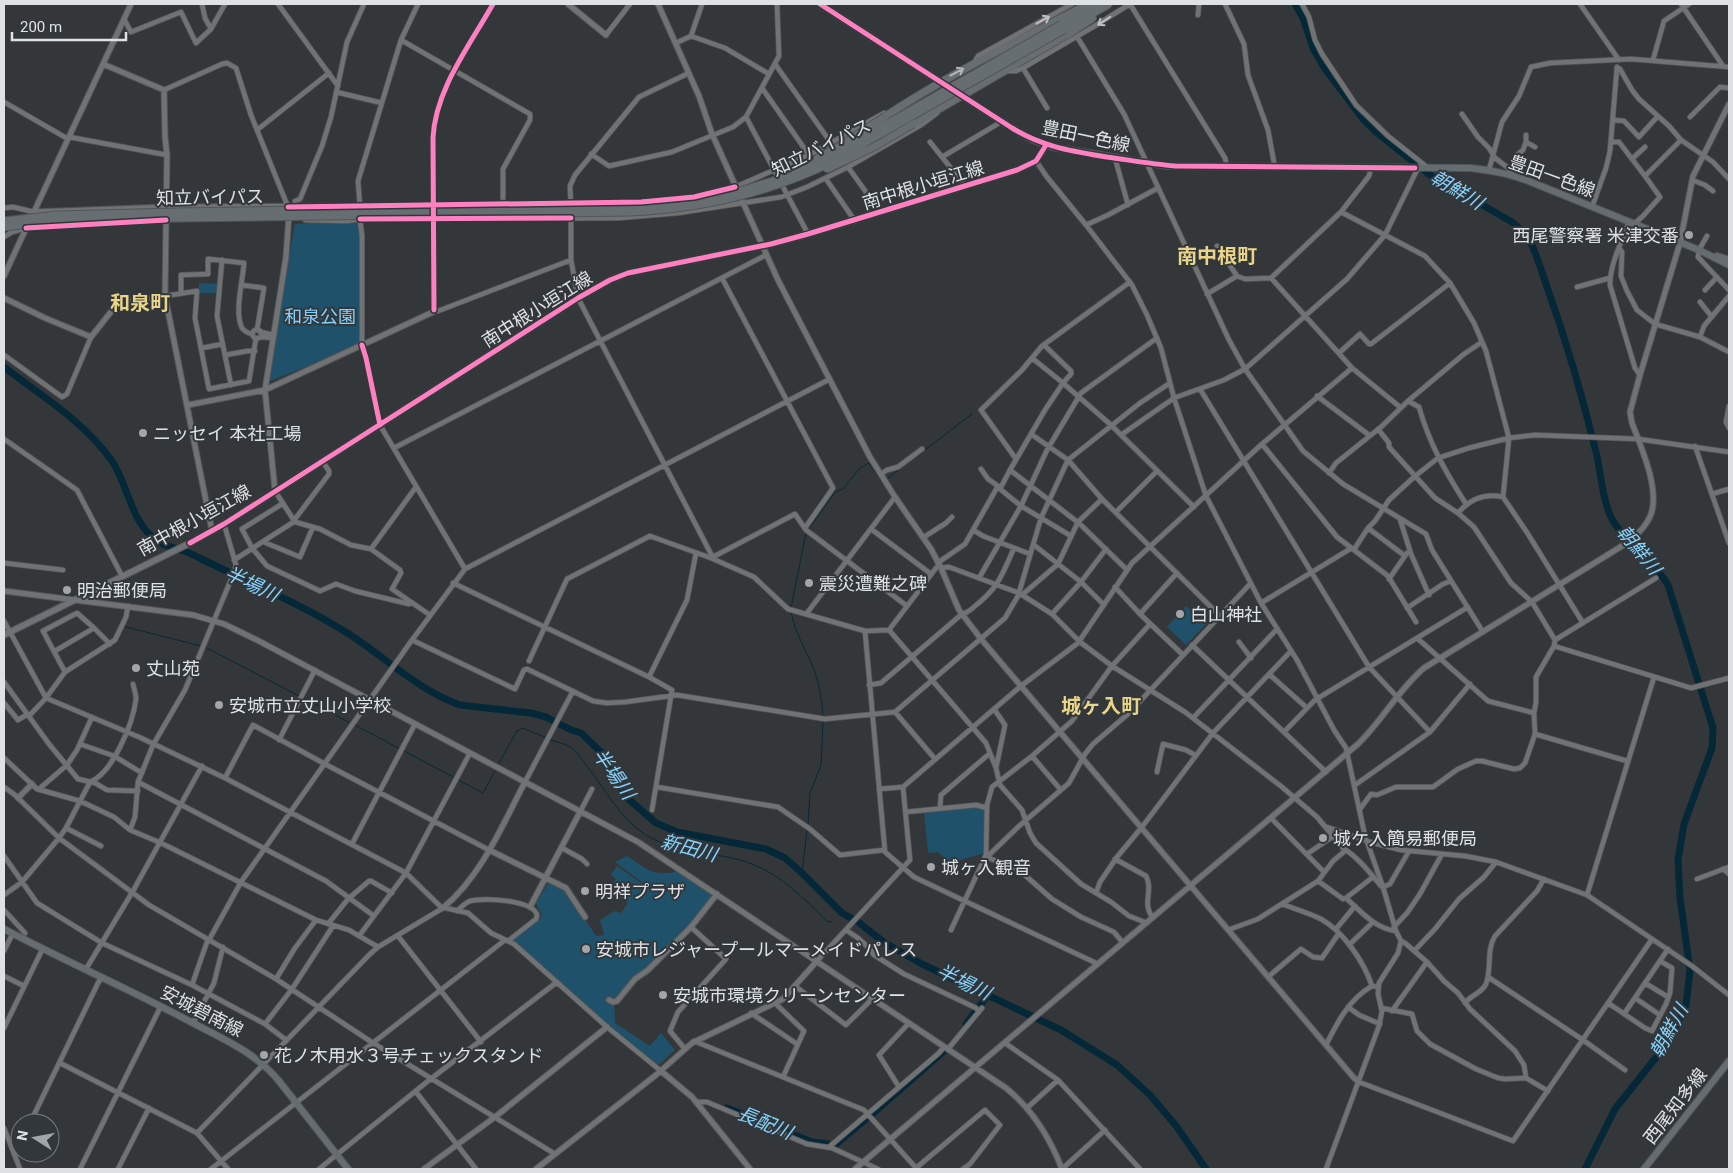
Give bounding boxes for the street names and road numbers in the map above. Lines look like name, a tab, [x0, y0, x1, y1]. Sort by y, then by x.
street label: 知立バイパス	[768, 114, 874, 180]
street label: 豊田一色線	[1040, 116, 1132, 156]
street label: 豊田一色線	[1506, 151, 1598, 201]
street label: 南中根小垣江線	[860, 157, 986, 213]
street label: 知立バイパス	[156, 186, 264, 208]
street label: 南中根小垣江線	[478, 267, 596, 351]
street label: 南中根小垣江線	[134, 480, 254, 560]
street label: 安城碧南線	[157, 981, 247, 1041]
street label: 西尾知多線	[1639, 1064, 1711, 1148]

